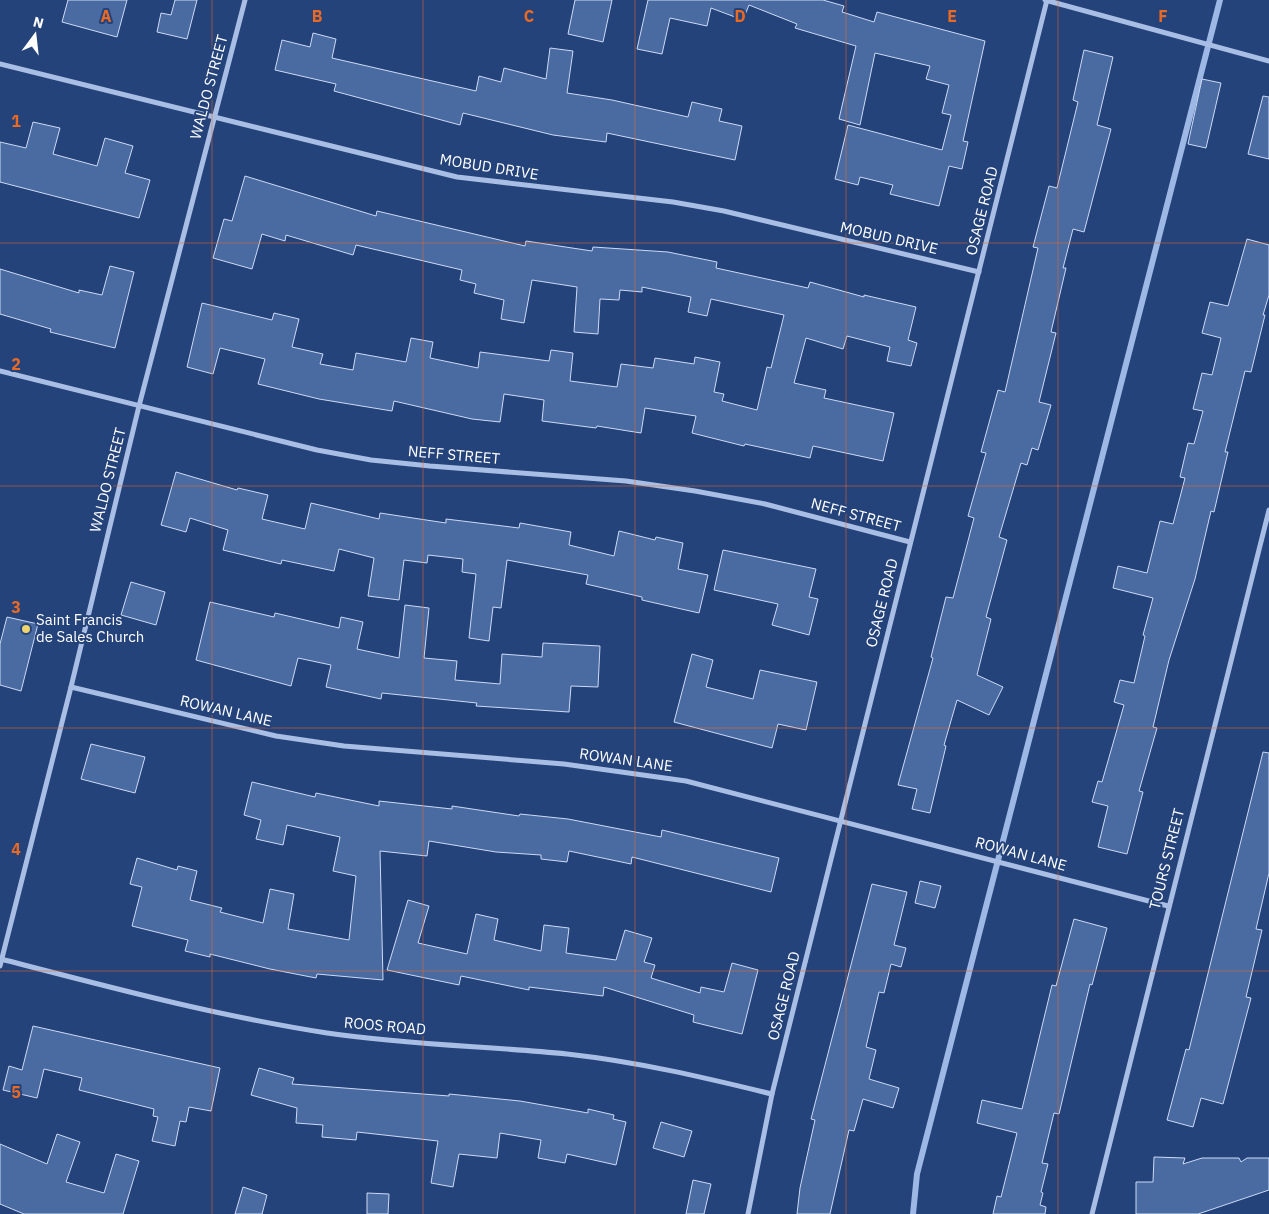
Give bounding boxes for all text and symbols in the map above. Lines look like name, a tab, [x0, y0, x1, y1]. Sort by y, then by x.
text: A	[101, 6, 112, 26]
text: B	[312, 6, 323, 26]
text: C	[524, 6, 534, 26]
text: D	[734, 6, 746, 26]
text: E	[947, 6, 957, 26]
text: F	[1158, 6, 1168, 26]
north arrow	[10, 10, 60, 60]
text: N	[31, 12, 46, 32]
street label: WALDO STREET	[185, 32, 232, 141]
text: 1	[11, 111, 21, 131]
street label: MOBUD DRIVE	[438, 149, 540, 184]
street label: OSAGE ROAD	[961, 164, 1002, 257]
street label: MOBUD DRIVE	[838, 217, 940, 258]
text: 2	[11, 354, 21, 374]
street label: WALDO STREET	[85, 425, 130, 534]
street label: NEFF STREET	[407, 441, 501, 468]
street label: NEFF STREET	[809, 493, 904, 536]
street label: OSAGE ROAD	[861, 556, 902, 649]
text: 3	[11, 597, 21, 617]
place label: Saint Francis de Sales Church	[36, 610, 144, 646]
marker: Saint Francis de Sales Church	[20, 623, 32, 635]
street label: ROWAN LANE	[178, 691, 274, 730]
street label: ROWAN LANE	[578, 744, 674, 775]
street label: TOURS STREET	[1145, 806, 1188, 911]
street label: ROWAN LANE	[973, 832, 1069, 875]
text: 4	[11, 839, 21, 859]
street label: OSAGE ROAD	[763, 949, 804, 1042]
street label: ROOS ROAD	[343, 1012, 427, 1039]
text: 5	[11, 1082, 21, 1102]

